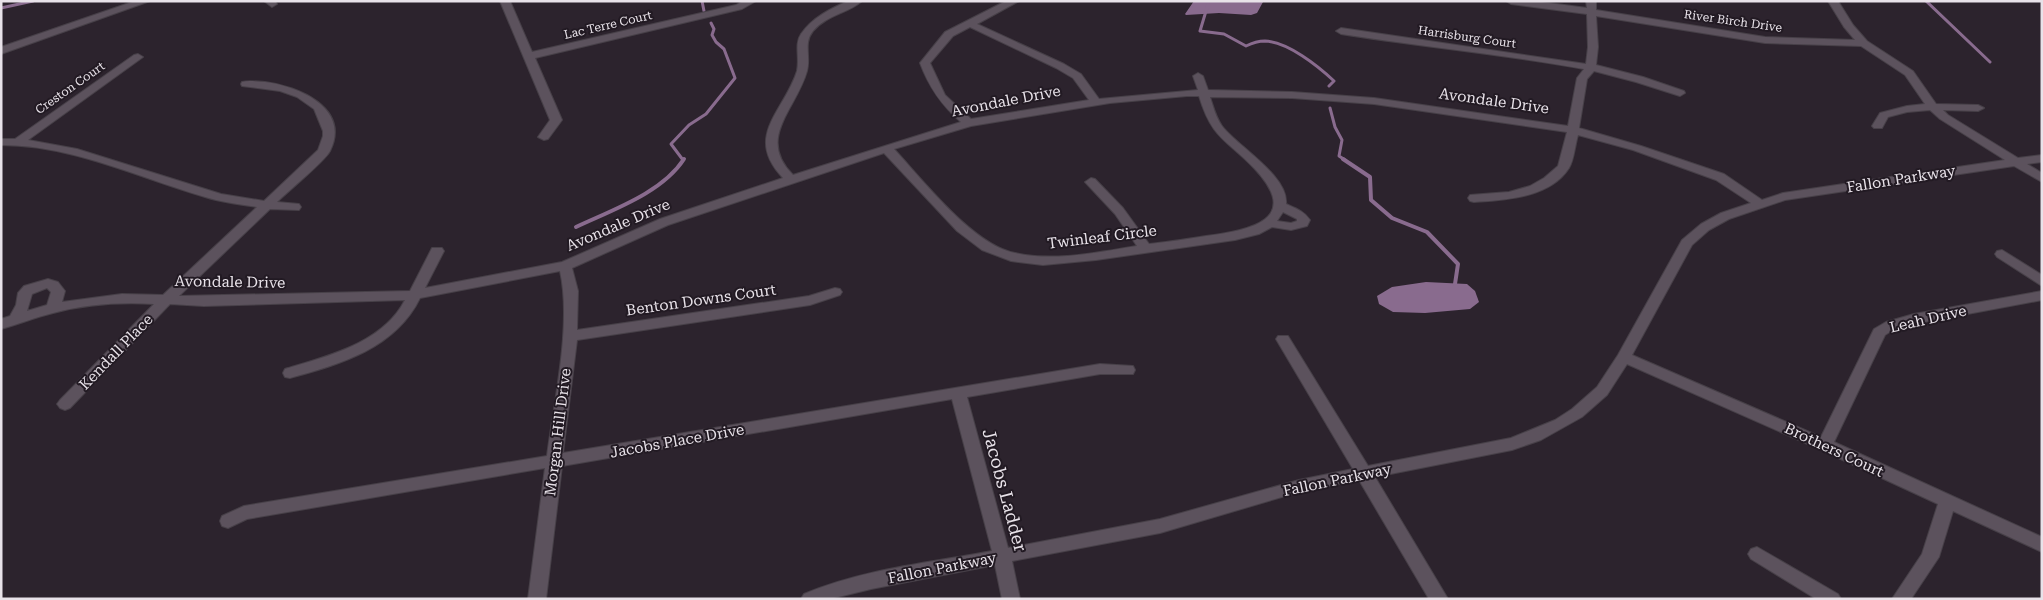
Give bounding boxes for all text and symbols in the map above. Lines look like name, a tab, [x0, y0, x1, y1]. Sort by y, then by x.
street label: River Birch Drive	[1683, 7, 1783, 35]
street label: Lac Terre Court	[563, 8, 654, 42]
street label: Harrisburg Court	[1417, 23, 1517, 51]
street label: Creston Court	[33, 59, 108, 117]
street label: Avondale Drive	[950, 82, 1062, 120]
street label: Avondale Drive	[1438, 84, 1550, 118]
street label: Fallon Parkway	[1845, 161, 1957, 196]
street label: Avondale Drive	[563, 195, 673, 255]
street label: Twinleaf Circle	[1046, 221, 1158, 253]
street label: Avondale Drive	[174, 272, 286, 292]
street label: Benton Downs Court	[625, 281, 777, 319]
street label: Leah Drive	[1888, 301, 1968, 337]
street label: Kendall Place	[75, 310, 157, 394]
street label: Morgan Hill Drive	[541, 367, 575, 497]
street label: Brothers Court	[1782, 419, 1887, 481]
street label: Jacobs Place Drive	[608, 420, 746, 462]
street label: Jacobs Ladder	[979, 426, 1031, 554]
street label: Fallon Parkway	[1281, 460, 1393, 500]
street label: Fallon Parkway	[886, 549, 998, 587]

